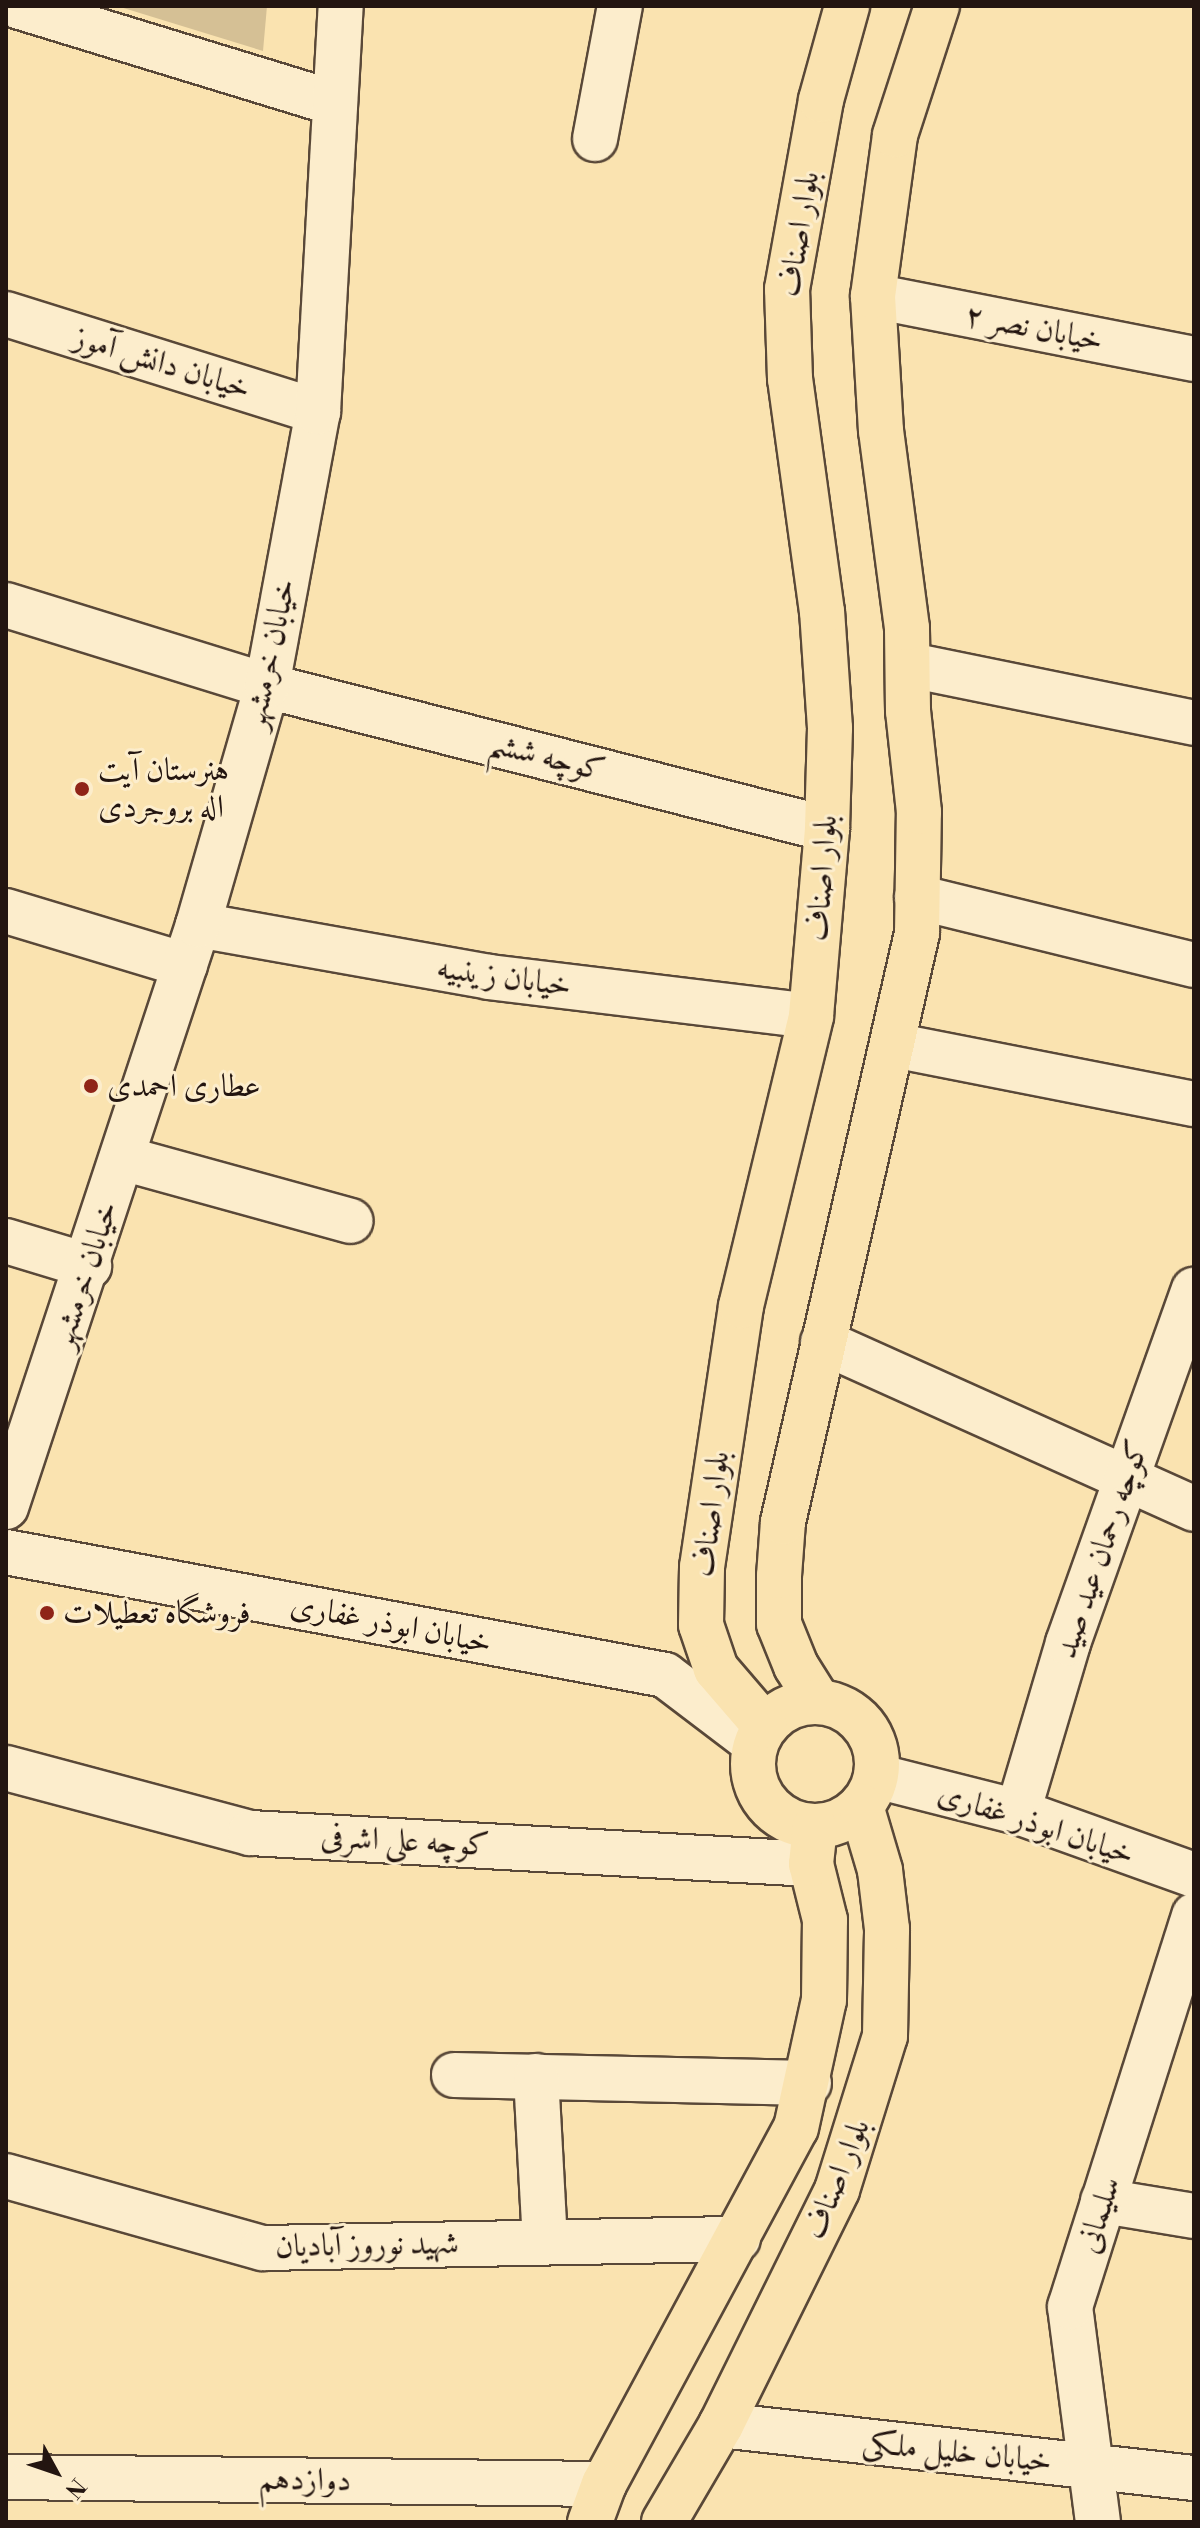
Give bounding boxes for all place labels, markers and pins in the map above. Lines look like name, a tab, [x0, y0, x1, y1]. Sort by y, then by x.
place label: هنرستان آیت اله بروجردی	[98, 752, 229, 827]
marker: هنرستان آیت اله بروجردی	[73, 780, 91, 798]
place label: عطاری احمدی	[107, 1067, 261, 1105]
marker: عطاری احمدی	[82, 1077, 100, 1095]
place label: فروشگاه تعطیلات	[63, 1594, 251, 1632]
marker: فروشگاه تعطیلات	[38, 1604, 56, 1622]

